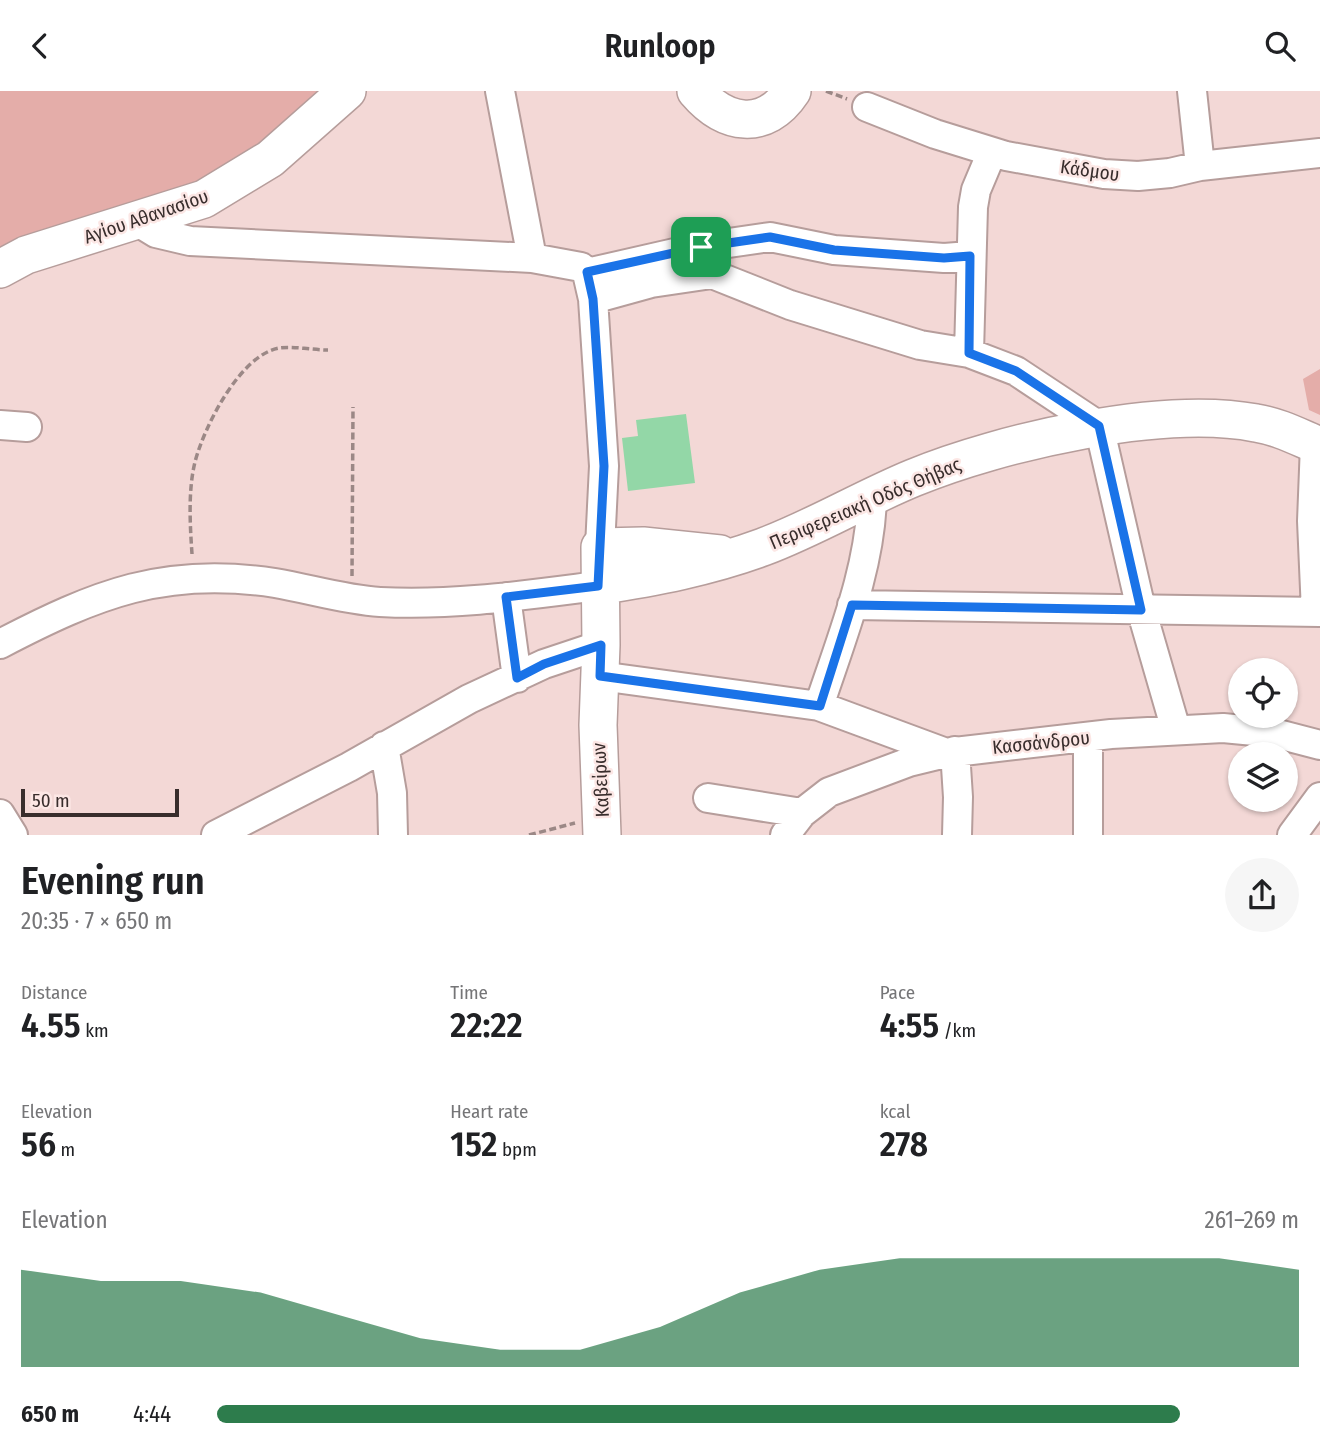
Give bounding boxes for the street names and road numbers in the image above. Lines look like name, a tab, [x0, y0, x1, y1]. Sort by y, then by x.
street label: Κάδμου	[1059, 155, 1121, 186]
street label: Αγίου Αθανασίου	[81, 184, 211, 249]
street label: Περιφερειακή Οδός Θήβας	[766, 453, 964, 554]
street label: Κασσάνδρου	[991, 726, 1091, 759]
street label: Καβείρων	[587, 741, 614, 818]

